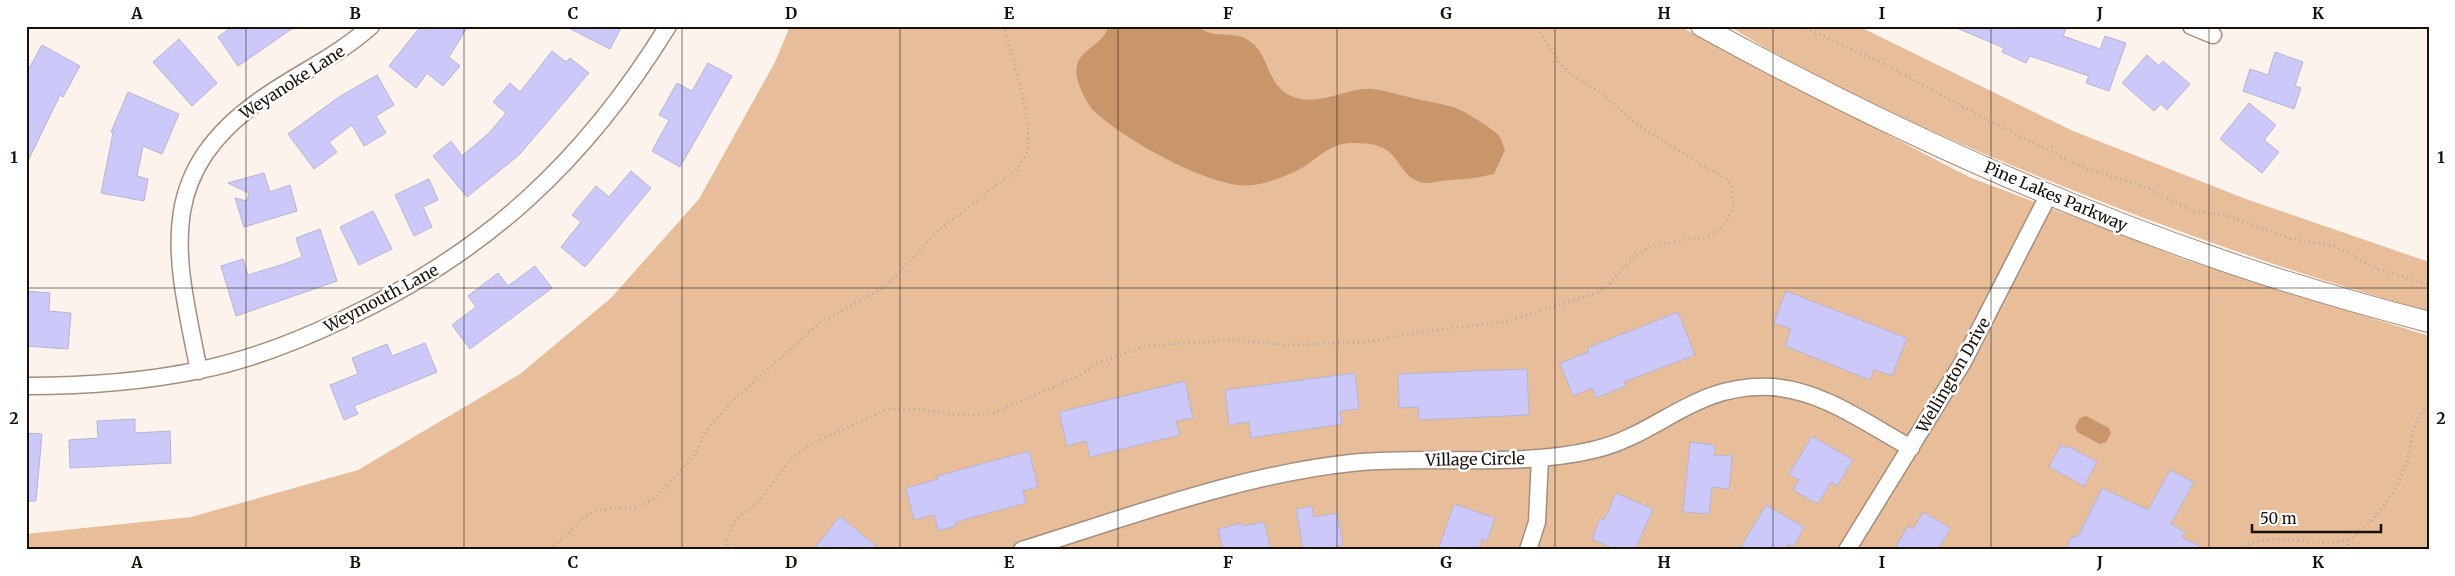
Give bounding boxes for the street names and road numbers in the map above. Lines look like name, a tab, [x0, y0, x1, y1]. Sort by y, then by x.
street label: Weyanoke Lane	[235, 41, 348, 124]
street label: Pine Lakes Parkway	[1981, 157, 2131, 235]
street label: Weymouth Lane	[320, 259, 442, 337]
street label: Wellington Drive	[1911, 314, 1994, 437]
street label: Village Circle	[1424, 448, 1525, 470]

